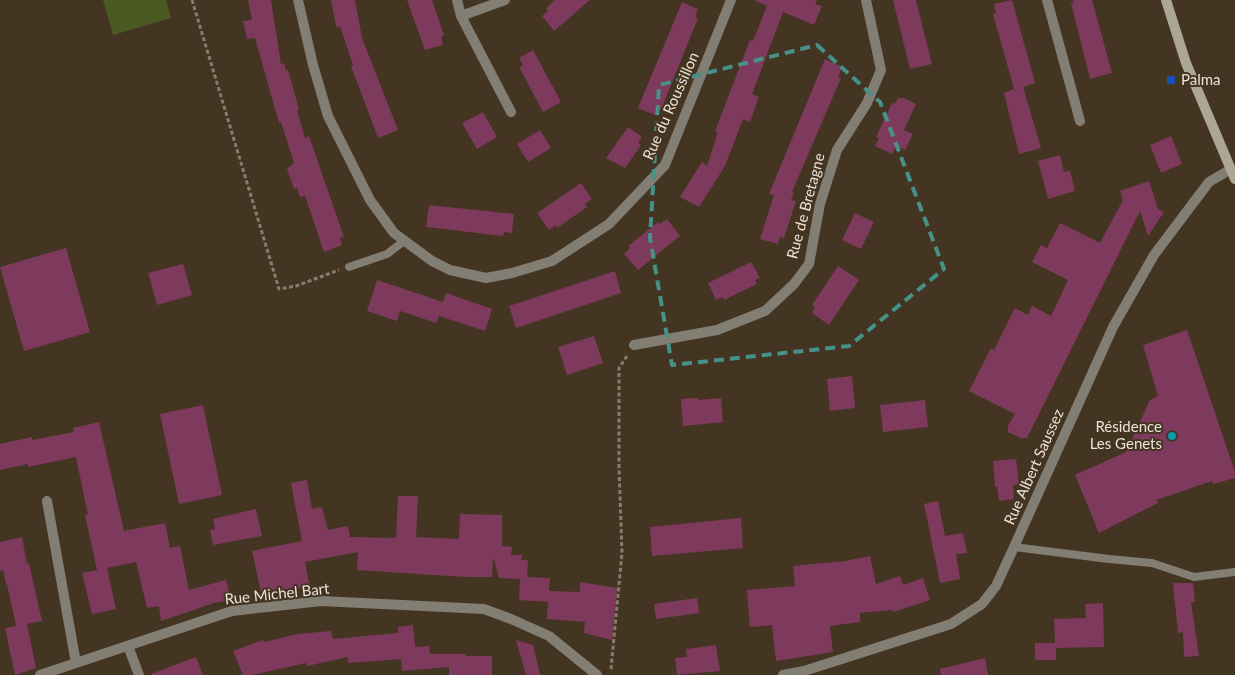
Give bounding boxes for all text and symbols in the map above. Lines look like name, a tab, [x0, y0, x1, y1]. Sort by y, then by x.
street label: Rue du Roussillon	[638, 49, 702, 162]
place label: Palma	[1181, 70, 1221, 88]
marker: Palma	[1165, 74, 1177, 86]
street label: Rue de Bretagne	[782, 151, 828, 261]
street label: Rue Albert Saussez	[999, 406, 1067, 527]
place label: Résidence Les Genets	[1090, 417, 1162, 452]
marker: Résidence Les Genets	[1166, 430, 1178, 442]
street label: Rue Michel Bart	[224, 578, 331, 607]

